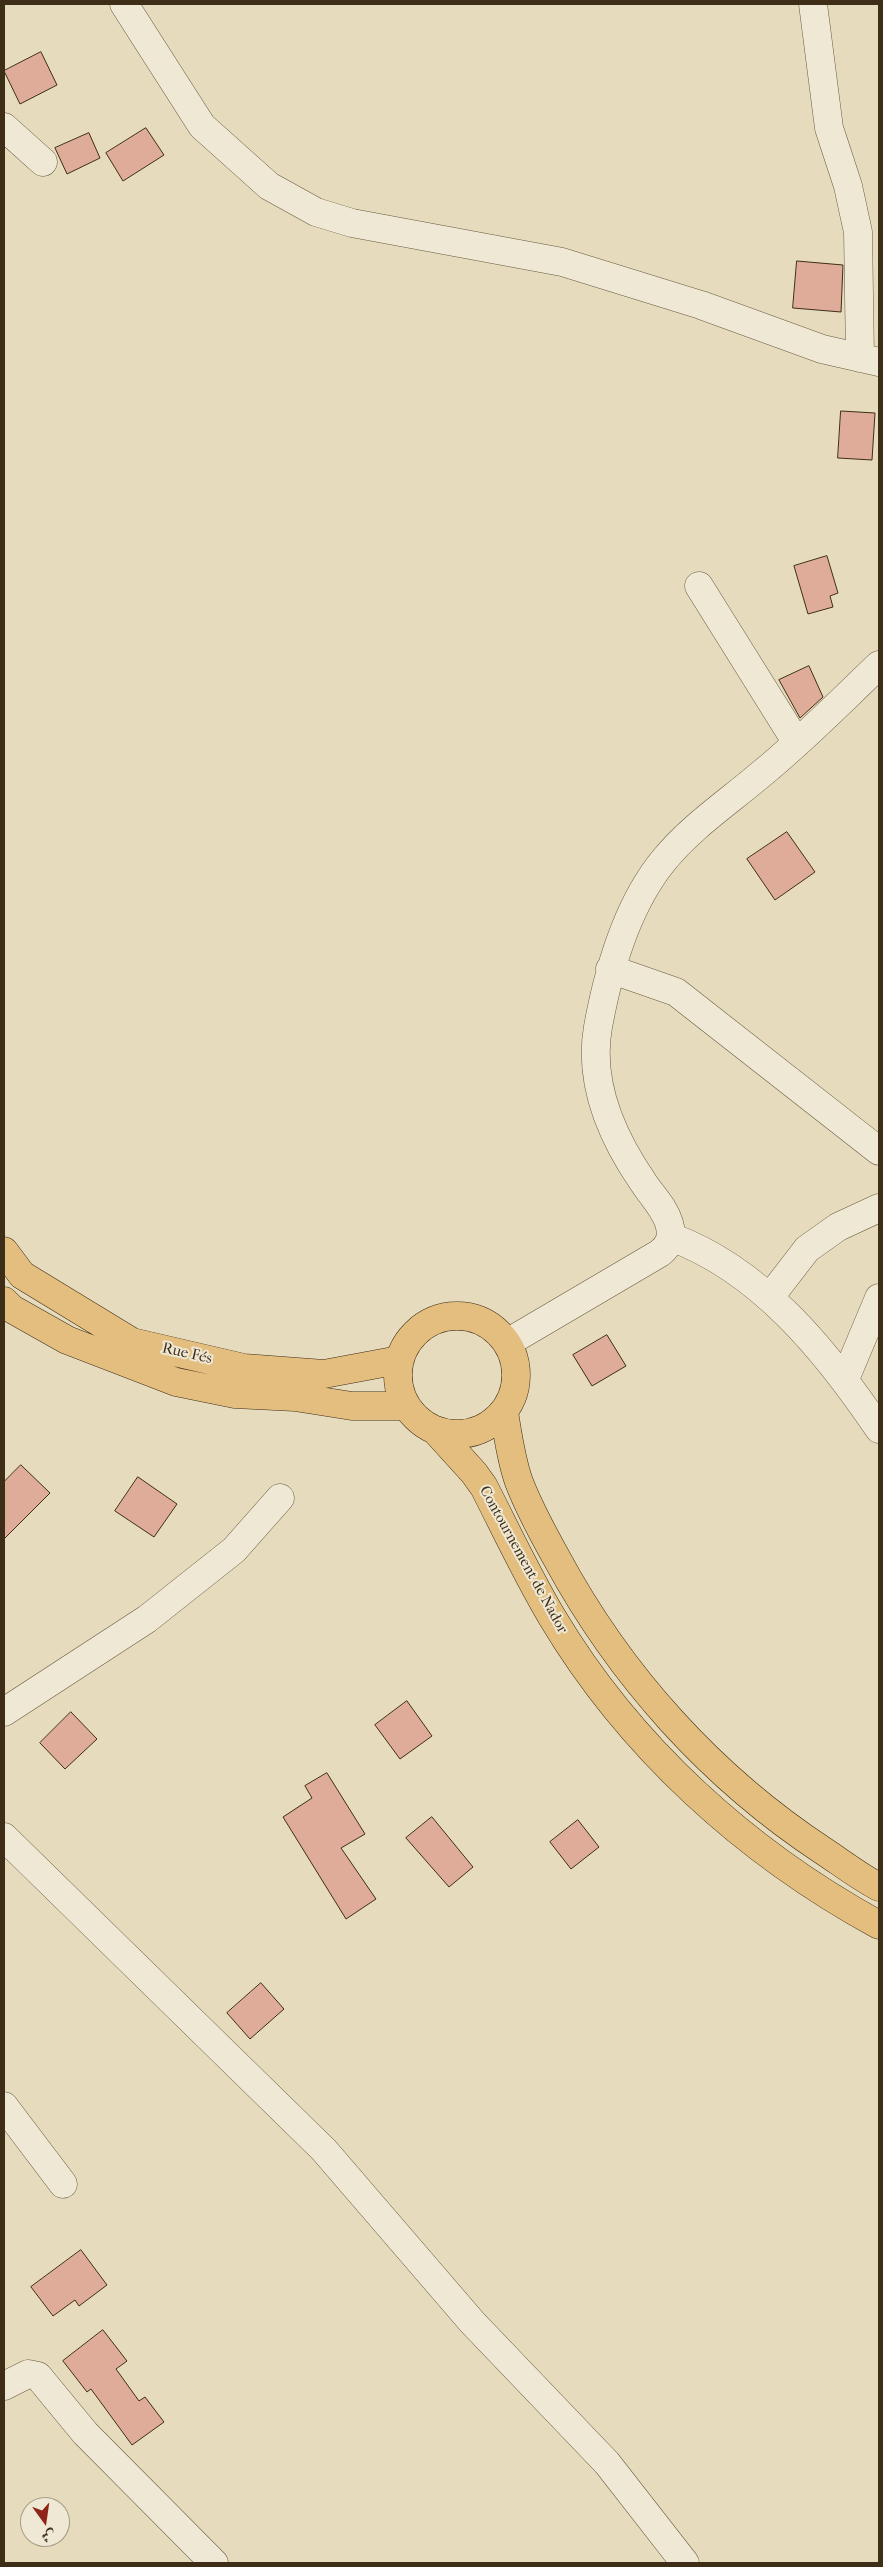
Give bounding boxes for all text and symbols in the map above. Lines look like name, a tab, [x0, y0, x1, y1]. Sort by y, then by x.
street label: Rue Fés	[160, 1340, 214, 1368]
street label: Contournement de Nador	[475, 1483, 571, 1637]
north arrow	[20, 2497, 70, 2547]
text: ش	[40, 2526, 57, 2546]

